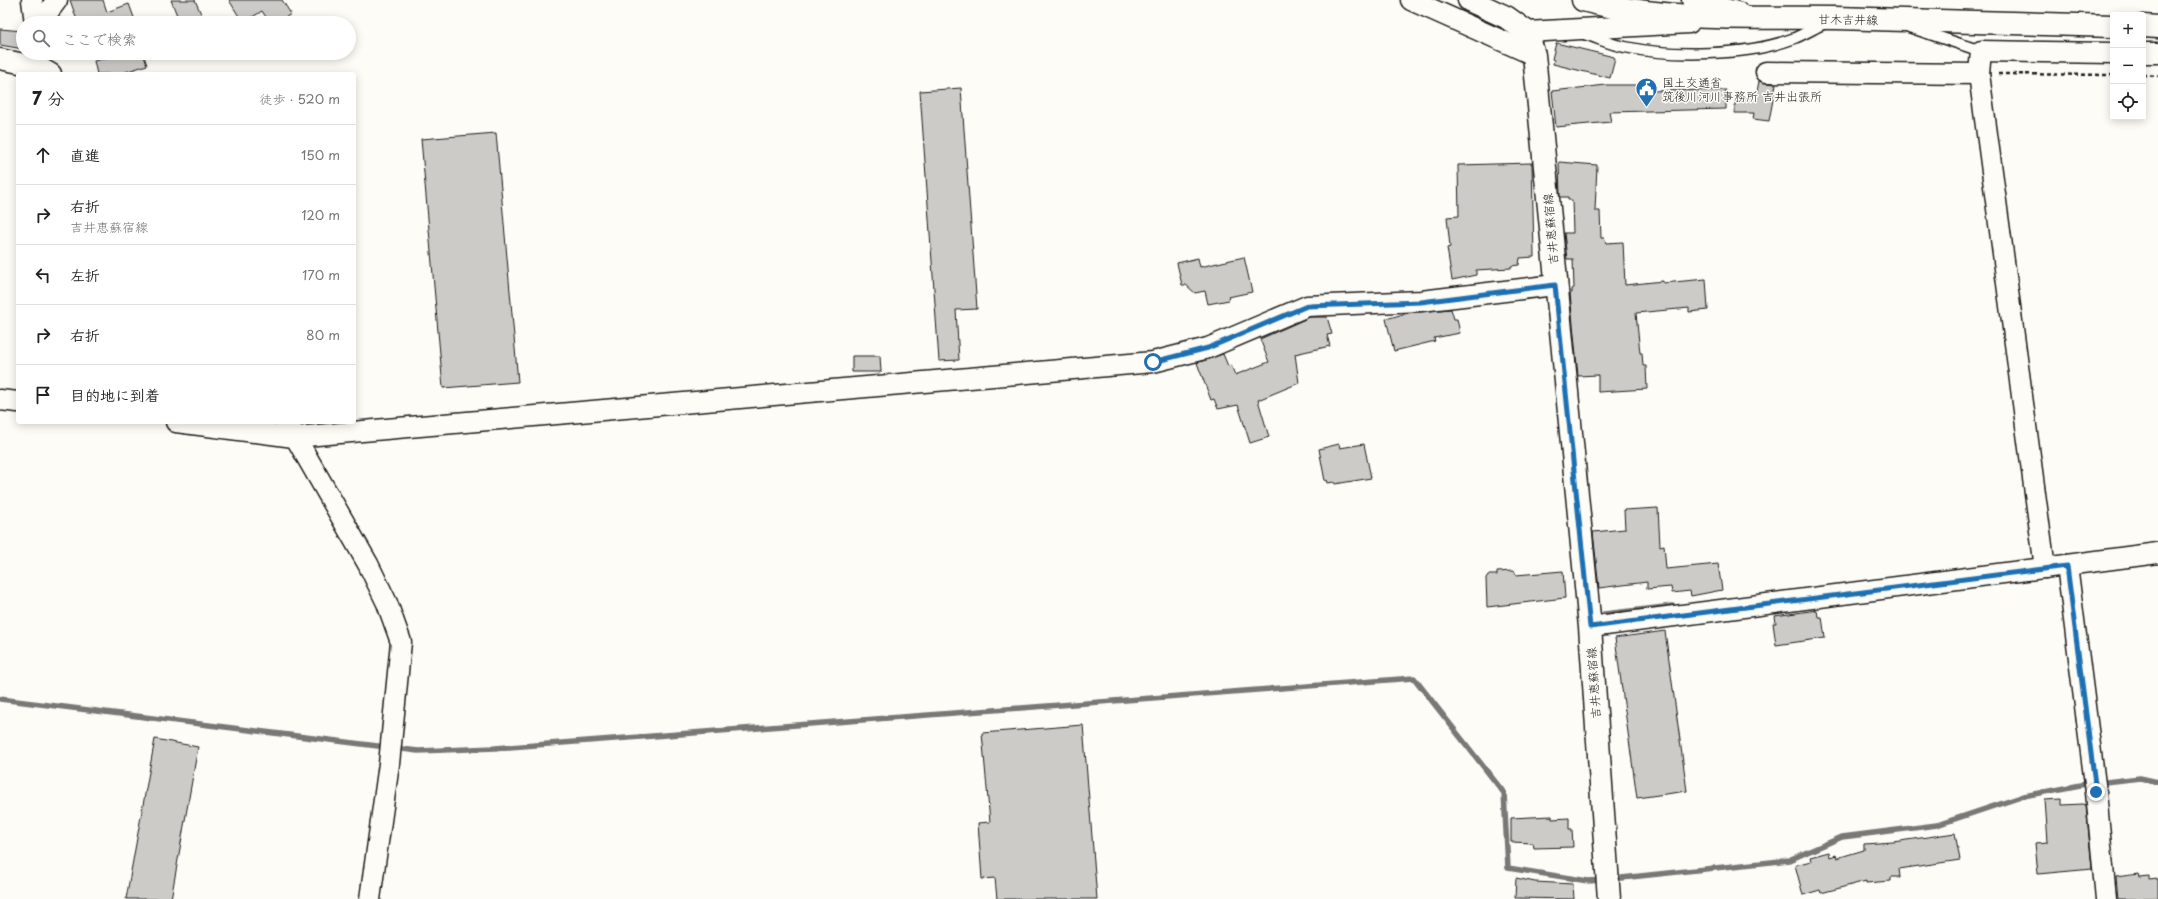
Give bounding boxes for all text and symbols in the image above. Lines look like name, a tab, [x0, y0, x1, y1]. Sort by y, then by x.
street label: 甘木吉井線	[1818, 9, 1878, 29]
map controls	[2110, 12, 2146, 120]
button: +	[2110, 12, 2146, 48]
search box	[16, 16, 356, 60]
icon: search	[30, 27, 52, 49]
text: ここで検索	[62, 27, 137, 50]
button: −	[2110, 48, 2146, 84]
place label: 国土交通省 筑後川河川事務所 吉井出張所	[1662, 73, 1822, 105]
public building icon: 国土交通省 筑後川河川事務所 吉井出張所	[1633, 76, 1659, 109]
button: locate	[2110, 84, 2146, 120]
text: 7 分	[32, 85, 64, 111]
text: 徒歩 · 520 m	[260, 89, 340, 108]
text: 直進	[70, 143, 100, 166]
icon: ahead	[32, 144, 54, 166]
text: 150 m	[301, 145, 340, 164]
street label: 吉井恵蘇宿線	[1538, 192, 1562, 266]
text: 右折	[70, 194, 100, 217]
icon: right	[32, 204, 54, 226]
text: 120 m	[301, 205, 340, 224]
text: 吉井恵蘇宿線	[70, 217, 148, 236]
text: 左折	[70, 263, 100, 286]
icon: left	[32, 264, 54, 286]
text: 170 m	[302, 265, 340, 284]
text: 右折	[70, 323, 100, 346]
icon: right	[32, 324, 54, 346]
text: 80 m	[306, 325, 340, 344]
route start	[1144, 353, 1162, 371]
text: 目的地に到着	[70, 383, 160, 406]
icon: arrive	[32, 384, 54, 406]
street label: 吉井恵蘇宿線	[1582, 646, 1604, 720]
route end	[2087, 783, 2105, 801]

